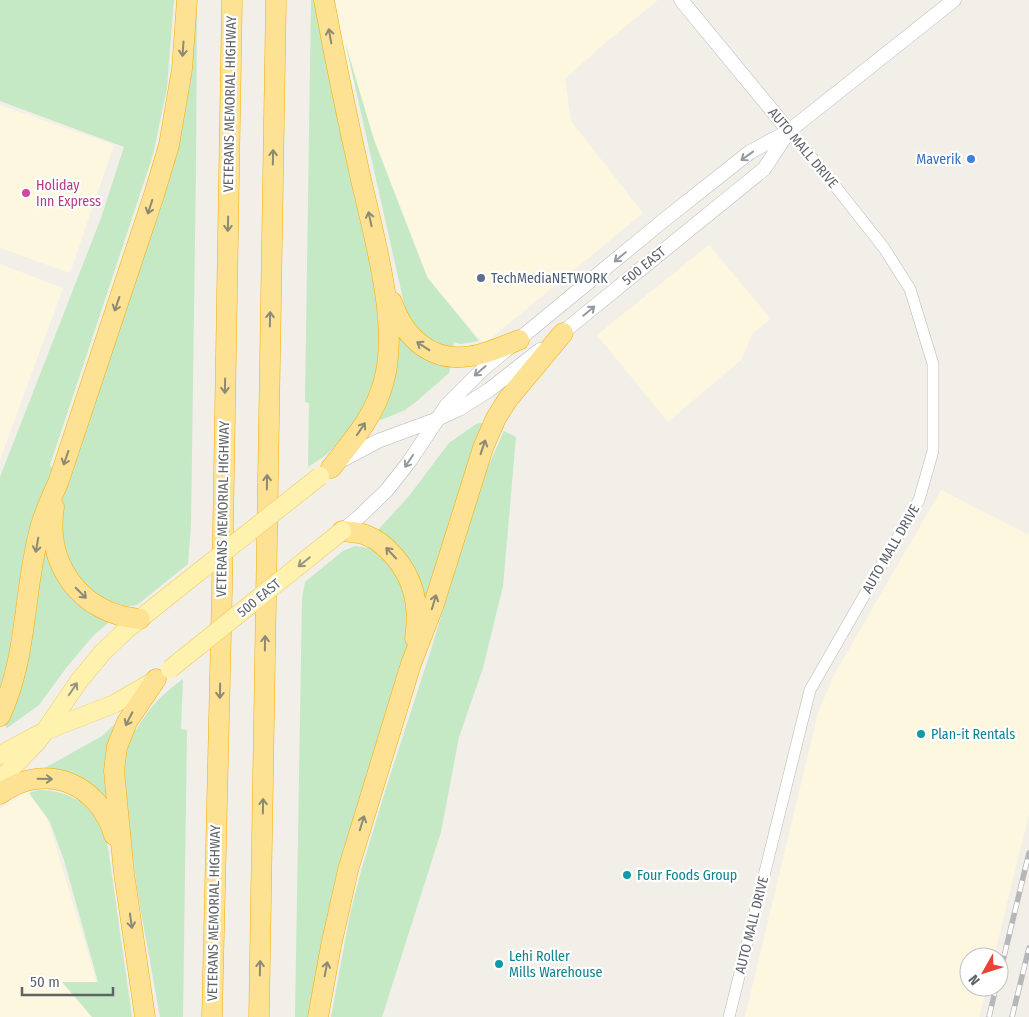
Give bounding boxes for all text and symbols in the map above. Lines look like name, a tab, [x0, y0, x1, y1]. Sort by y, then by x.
street label: VETERANS MEMORIAL HIGHWAY	[220, 16, 240, 192]
one-way arrow	[325, 28, 335, 44]
one-way arrow	[179, 40, 188, 56]
street label: AUTO MALL DRIVE	[764, 104, 842, 192]
one-way arrow	[268, 149, 278, 166]
one-way arrow	[740, 150, 754, 161]
place label: Maverik	[916, 151, 961, 168]
marker: Maverik	[965, 153, 977, 165]
place label: Holiday Inn Express	[36, 177, 101, 210]
marker: Holiday Inn Express	[20, 187, 32, 199]
one-way arrow	[145, 199, 154, 214]
one-way arrow	[364, 211, 374, 227]
one-way arrow	[223, 215, 233, 231]
street label: 500 EAST	[619, 243, 670, 289]
one-way arrow	[613, 251, 626, 263]
place label: TechMediaNETWORK	[491, 270, 608, 287]
marker: TechMediaNETWORK	[475, 272, 487, 284]
one-way arrow	[112, 296, 122, 312]
one-way arrow	[582, 306, 595, 317]
one-way arrow	[265, 312, 275, 328]
one-way arrow	[416, 340, 430, 350]
one-way arrow	[474, 365, 487, 377]
one-way arrow	[220, 378, 230, 394]
street label: VETERANS MEMORIAL HIGHWAY	[213, 421, 233, 597]
one-way arrow	[356, 422, 366, 436]
one-way arrow	[479, 440, 489, 456]
one-way arrow	[61, 450, 70, 466]
one-way arrow	[404, 454, 414, 468]
one-way arrow	[262, 474, 272, 490]
street label: AUTO MALL DRIVE	[859, 501, 923, 596]
one-way arrow	[31, 537, 41, 553]
one-way arrow	[385, 547, 397, 560]
one-way arrow	[297, 556, 310, 567]
street label: 500 EAST	[234, 575, 285, 621]
one-way arrow	[75, 587, 88, 599]
one-way arrow	[430, 595, 440, 611]
one-way arrow	[260, 636, 270, 652]
one-way arrow	[68, 682, 78, 696]
one-way arrow	[215, 682, 225, 699]
one-way arrow	[124, 711, 133, 726]
place label: Plan-it Rentals	[931, 726, 1015, 743]
marker: Plan-it Rentals	[915, 728, 927, 740]
one-way arrow	[37, 774, 53, 783]
one-way arrow	[258, 798, 267, 814]
one-way arrow	[358, 816, 368, 832]
street label: VETERANS MEMORIAL HIGHWAY	[204, 825, 224, 1001]
place label: Four Foods Group	[637, 867, 737, 884]
marker: Four Foods Group	[621, 869, 633, 881]
street label: AUTO MALL DRIVE	[732, 874, 772, 975]
one-way arrow	[126, 913, 136, 929]
north arrow	[959, 947, 1009, 997]
place label: Lehi Roller Mills Warehouse	[509, 948, 603, 981]
marker: Lehi Roller Mills Warehouse	[493, 958, 505, 970]
one-way arrow	[255, 961, 265, 977]
one-way arrow	[322, 961, 332, 977]
scale bar	[22, 964, 114, 996]
text: N	[965, 971, 984, 988]
text: 50 m	[30, 973, 60, 991]

